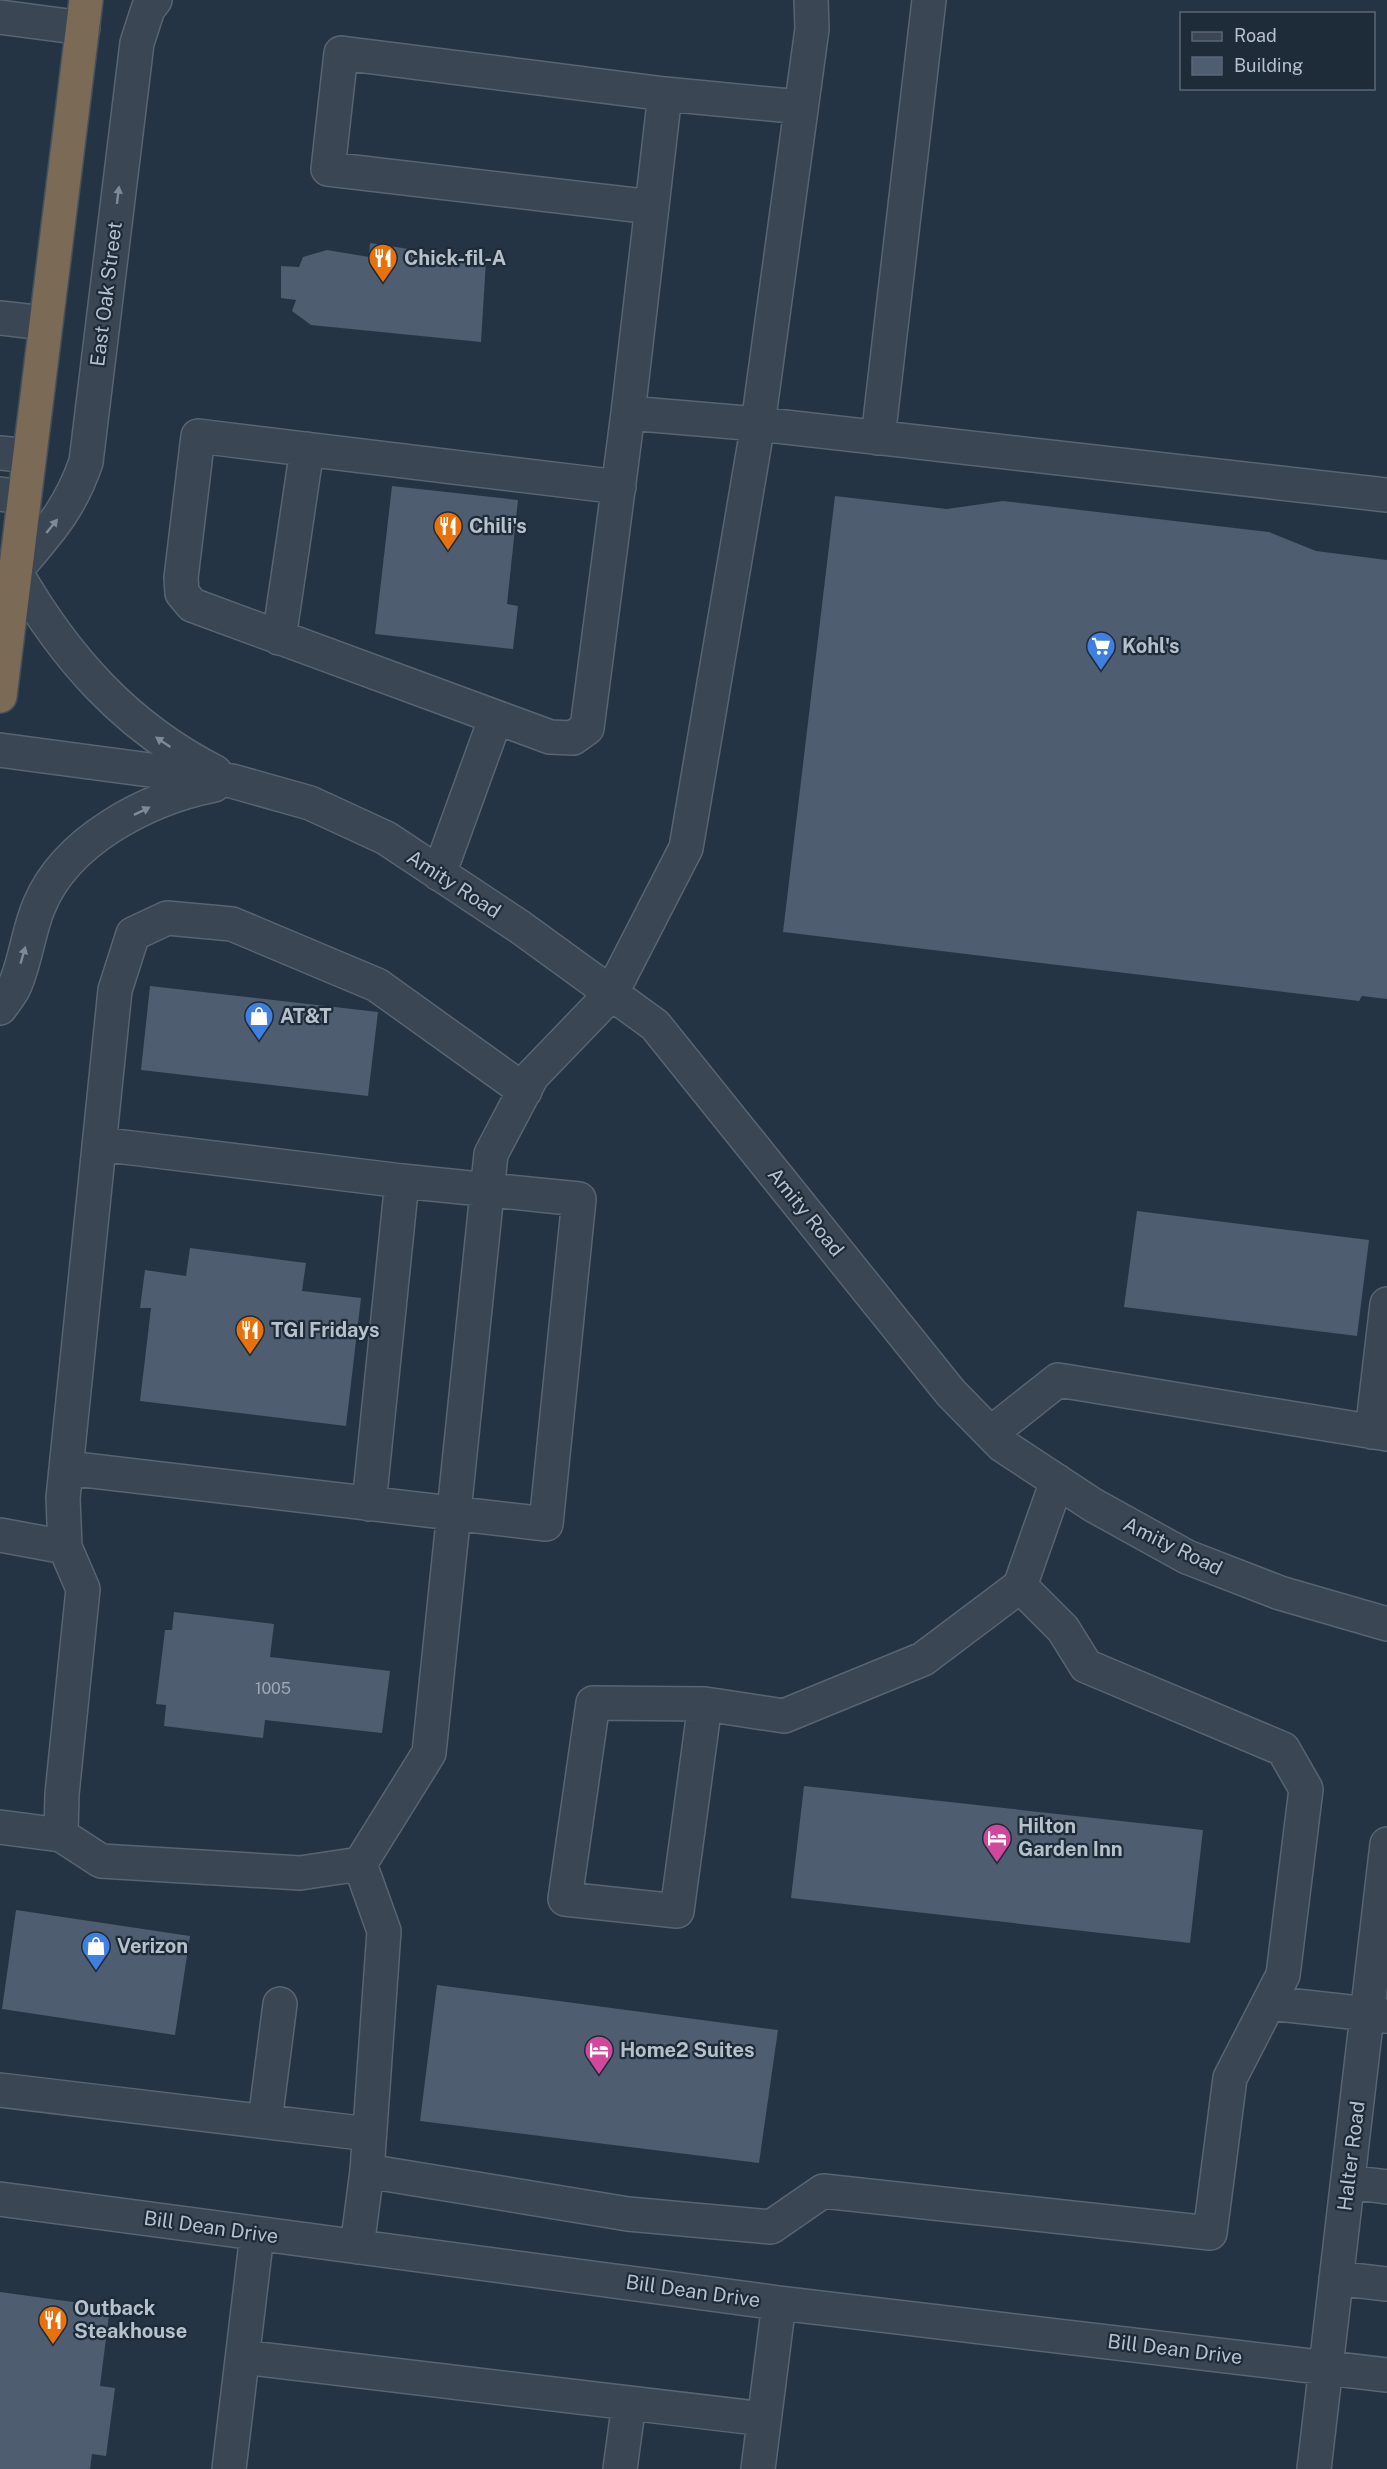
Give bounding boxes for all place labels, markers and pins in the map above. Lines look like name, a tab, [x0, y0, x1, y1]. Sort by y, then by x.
restaurant icon: Chick-fil-A	[367, 242, 399, 284]
place label: Chick-fil-A	[404, 246, 506, 270]
restaurant icon: Chili's	[432, 510, 464, 552]
place label: Chili's	[469, 514, 527, 538]
supermarket icon: Kohl's	[1085, 630, 1117, 672]
place label: Kohl's	[1122, 634, 1180, 658]
shop icon: AT&T	[243, 1000, 275, 1042]
place label: AT&T	[280, 1004, 332, 1028]
restaurant icon: TGI Fridays	[234, 1314, 266, 1356]
place label: TGI Fridays	[271, 1318, 380, 1342]
place label: Hilton Garden Inn	[1018, 1814, 1123, 1861]
hotel icon: Hilton Garden Inn	[981, 1822, 1013, 1864]
shop icon: Verizon	[80, 1930, 112, 1972]
place label: Verizon	[117, 1934, 188, 1958]
hotel icon: Home2 Suites	[583, 2034, 615, 2076]
place label: Home2 Suites	[620, 2038, 754, 2062]
place label: Outback Steakhouse	[74, 2296, 187, 2343]
restaurant icon: Outback Steakhouse	[37, 2304, 69, 2346]

